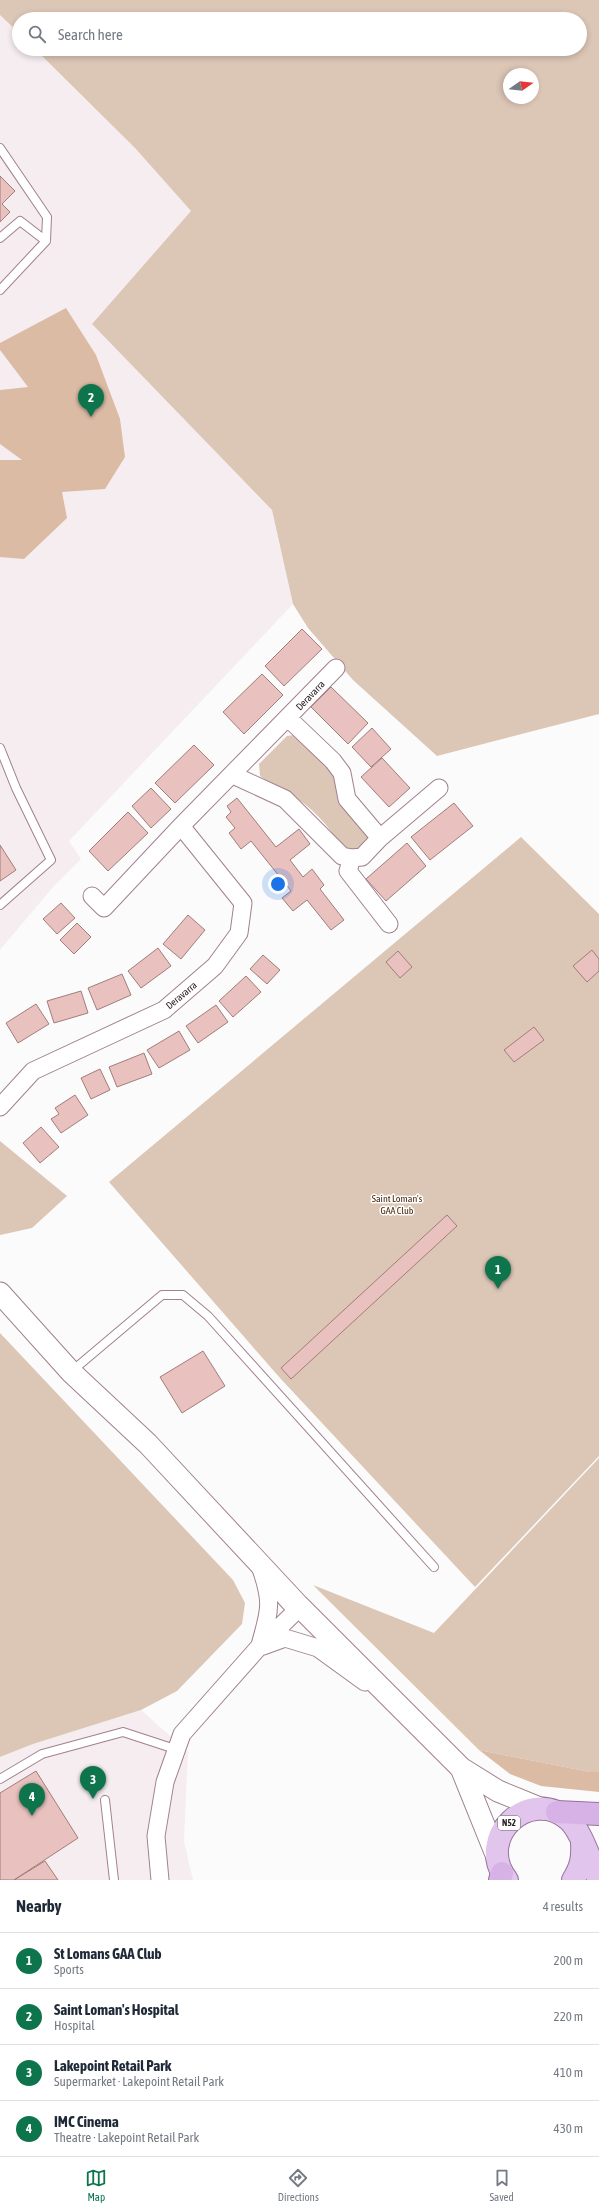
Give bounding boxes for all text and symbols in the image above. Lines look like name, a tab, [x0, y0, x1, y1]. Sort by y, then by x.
search box	[12, 12, 587, 56]
icon: search	[26, 23, 48, 45]
text: Search here	[58, 26, 123, 43]
north arrow	[503, 68, 539, 104]
pin: 2	[78, 384, 104, 417]
street label: Deravarra	[294, 678, 327, 712]
your location	[268, 874, 288, 894]
street label: Deravarra	[164, 979, 199, 1011]
park label: Saint Loman's GAA Club	[372, 1193, 423, 1216]
pin: 1	[485, 1256, 511, 1289]
pin: 3	[80, 1766, 106, 1799]
pin: 4	[19, 1783, 45, 1816]
road number: N52	[498, 1816, 520, 1830]
text: Nearby	[16, 1896, 62, 1916]
text: 4 results	[543, 1899, 583, 1914]
text: St Lomans GAA Club	[54, 1945, 162, 1962]
text: 1	[26, 1953, 32, 1968]
text: 200 m	[554, 1953, 583, 1968]
text: Sports	[54, 1962, 84, 1977]
text: Saint Loman's Hospital	[54, 2001, 179, 2018]
text: 2	[26, 2009, 32, 2024]
text: 220 m	[554, 2009, 583, 2024]
text: Hospital	[54, 2018, 95, 2033]
text: Lakepoint Retail Park	[54, 2057, 171, 2074]
text: 3	[26, 2065, 32, 2080]
text: 410 m	[554, 2065, 583, 2080]
text: Supermarket · Lakepoint Retail Park	[54, 2074, 224, 2089]
text: IMC Cinema	[54, 2113, 119, 2130]
text: 4	[26, 2121, 32, 2136]
text: 430 m	[554, 2121, 583, 2136]
text: Theatre · Lakepoint Retail Park	[54, 2130, 199, 2145]
tab: Map	[85, 2167, 107, 2203]
tab: Directions	[278, 2167, 319, 2203]
tab: Saved	[489, 2167, 514, 2203]

